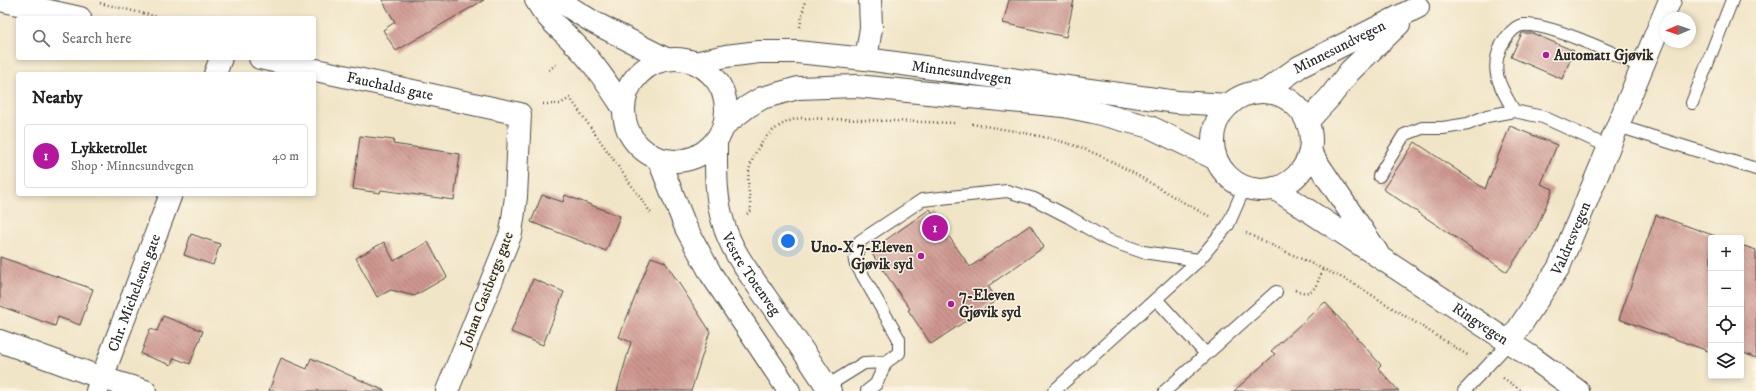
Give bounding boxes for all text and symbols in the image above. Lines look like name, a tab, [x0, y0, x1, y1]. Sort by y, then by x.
north arrow	[1660, 12, 1696, 48]
street label: Minnesundvegen	[1290, 15, 1389, 78]
search box	[16, 16, 316, 60]
icon: search	[30, 27, 52, 49]
text: Search here	[62, 29, 131, 48]
place label: Automat1 Gjøvik	[1553, 46, 1654, 65]
marker: Automat1 Gjøvik	[1541, 50, 1551, 60]
street label: Minnesundvegen	[910, 56, 1013, 89]
street label: Fauchalds gate	[345, 67, 435, 105]
text: Nearby	[32, 87, 82, 109]
text: Lykketrollet	[71, 139, 147, 158]
text: 1	[44, 148, 48, 164]
text: 40 m	[272, 148, 299, 164]
text: Shop · Minnesundvegen	[71, 158, 194, 174]
street label: Valdresvegen	[1546, 199, 1595, 280]
pin: 1	[922, 213, 948, 243]
street label: Vestre Totenveg	[717, 228, 786, 320]
street label: Johan Castbergs gate	[455, 229, 518, 353]
street label: Chr. Michelsens gate	[103, 231, 165, 354]
your location	[778, 231, 798, 251]
map controls	[1708, 235, 1744, 379]
button: +	[1708, 235, 1744, 271]
place label: Uno-X 7-Eleven Gjøvik syd	[811, 238, 914, 274]
marker: Uno-X 7-Eleven Gjøvik syd	[916, 251, 926, 261]
button: −	[1708, 271, 1744, 307]
place label: 7-Eleven Gjøvik syd	[959, 286, 1022, 322]
street label: Ringvegen	[1449, 298, 1512, 349]
marker: 7-Eleven Gjøvik syd	[946, 299, 956, 309]
button: locate	[1708, 307, 1744, 343]
button: layers	[1708, 343, 1744, 379]

